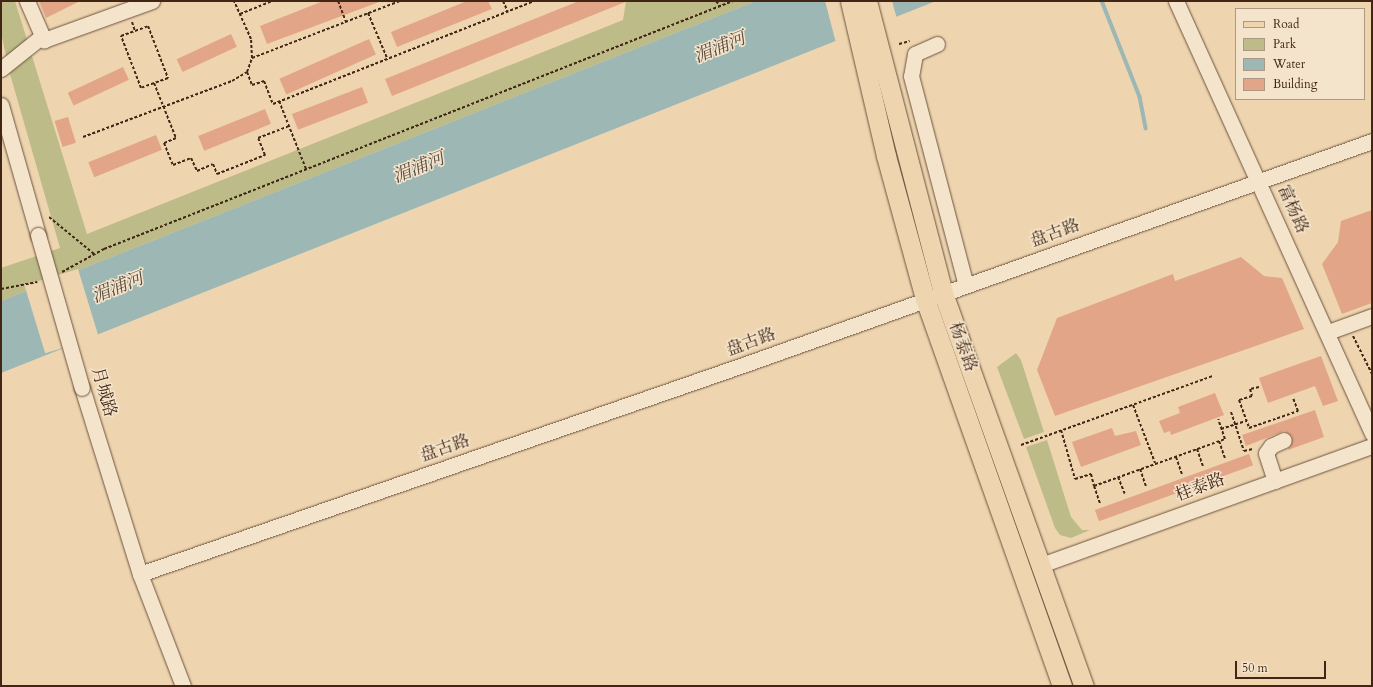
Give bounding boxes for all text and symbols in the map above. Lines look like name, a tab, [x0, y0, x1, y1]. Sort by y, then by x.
legend	[1235, 8, 1365, 100]
text: Road	[1273, 16, 1299, 32]
water label: 湄浦河	[691, 28, 749, 68]
text: Park	[1273, 36, 1296, 52]
text: Water	[1273, 56, 1305, 72]
text: Building	[1273, 76, 1317, 92]
water label: 湄浦河	[390, 148, 448, 188]
street label: 富杨路	[1273, 182, 1313, 236]
street label: 盘古路	[1028, 215, 1082, 251]
water label: 湄浦河	[89, 268, 147, 308]
street label: 杨泰路	[945, 320, 981, 374]
street label: 盘古路	[724, 324, 778, 360]
street label: 月城路	[87, 365, 121, 419]
street label: 盘古路	[418, 430, 472, 466]
street label: 桂泰路	[1173, 469, 1227, 505]
scale bar	[1237, 653, 1328, 679]
text: 50 m	[1242, 660, 1268, 676]

